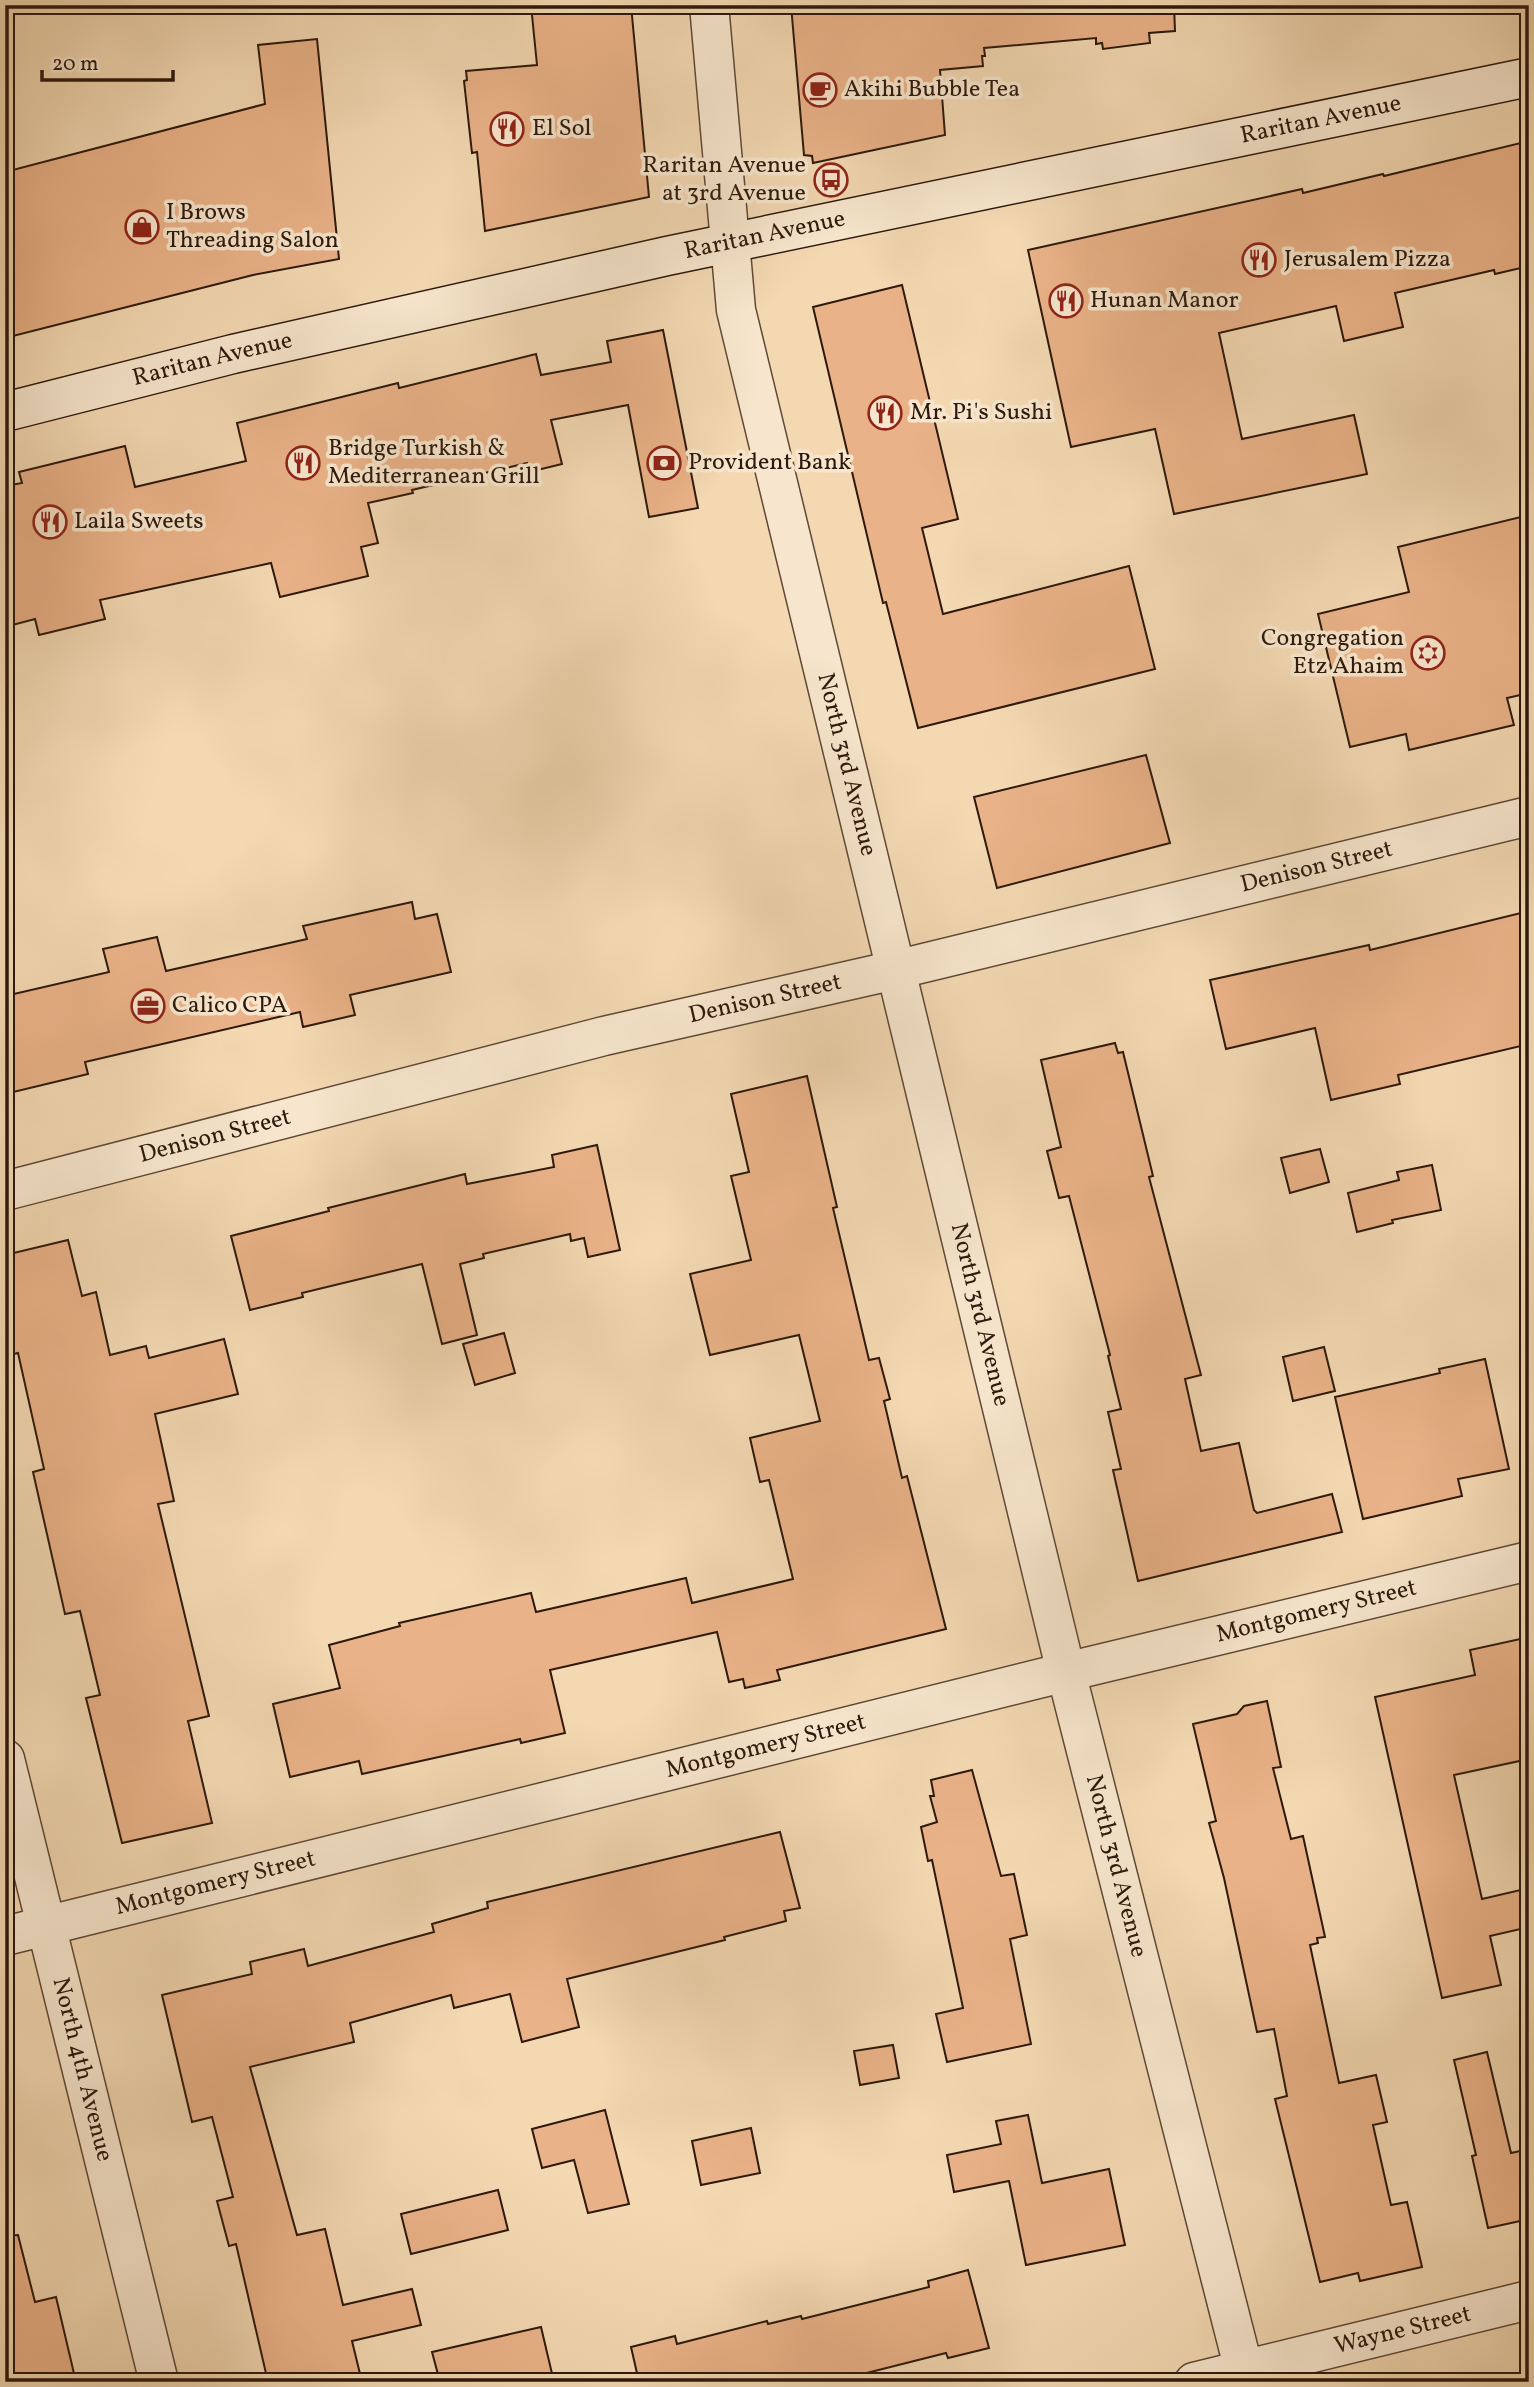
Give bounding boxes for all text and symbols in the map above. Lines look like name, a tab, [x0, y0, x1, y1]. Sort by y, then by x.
scale bar	[42, 38, 173, 82]
text: 20 m	[52, 50, 98, 79]
cafe icon: Akihi Bubble Tea	[801, 71, 839, 109]
place label: Akihi Bubble Tea	[844, 73, 1020, 107]
street label: Raritan Avenue	[1237, 87, 1404, 154]
restaurant icon: El Sol	[488, 110, 526, 148]
place label: El Sol	[532, 112, 591, 146]
place label: Raritan Avenue at 3rd Avenue	[642, 149, 806, 211]
bus stop icon: Raritan Avenue at 3rd Avenue	[812, 161, 850, 199]
place label: I Brows Threading Salon	[166, 196, 339, 258]
street label: Raritan Avenue	[681, 202, 848, 269]
shop icon: I Brows Threading Salon	[123, 208, 161, 246]
restaurant icon: Jerusalem Pizza	[1240, 241, 1278, 279]
place label: Jerusalem Pizza	[1284, 243, 1451, 277]
restaurant icon: Hunan Manor	[1047, 282, 1085, 320]
place label: Hunan Manor	[1090, 284, 1238, 318]
street label: Raritan Avenue	[129, 324, 296, 396]
restaurant icon: Mr. Pi's Sushi	[866, 394, 904, 432]
place label: Mr. Pi's Sushi	[910, 396, 1052, 430]
place label: Bridge Turkish & Mediterranean Grill	[328, 432, 540, 494]
restaurant icon: Bridge Turkish & Mediterranean Grill	[284, 444, 322, 482]
bank icon: Provident Bank	[645, 444, 683, 482]
place label: Provident Bank	[688, 446, 851, 480]
restaurant icon: Laila Sweets	[31, 503, 69, 541]
place label: Laila Sweets	[74, 505, 204, 539]
place label: Congregation Etz Ahaim	[1261, 622, 1404, 684]
synagogue icon: Congregation Etz Ahaim	[1409, 634, 1447, 672]
street label: North 3rd Avenue	[808, 670, 885, 860]
street label: Denison Street	[1237, 833, 1396, 902]
street label: Denison Street	[686, 966, 845, 1033]
office icon: Calico CPA	[129, 987, 167, 1025]
place label: Calico CPA	[172, 989, 288, 1023]
street label: Denison Street	[135, 1101, 295, 1173]
street label: North 3rd Avenue	[941, 1220, 1018, 1410]
street label: Montgomery Street	[1213, 1571, 1420, 1652]
street label: Montgomery Street	[662, 1705, 869, 1788]
street label: North 3rd Avenue	[1076, 1771, 1155, 1961]
street label: Montgomery Street	[112, 1842, 319, 1925]
street label: North 4th Avenue	[43, 1974, 121, 2165]
street label: Wayne Street	[1331, 2298, 1475, 2364]

